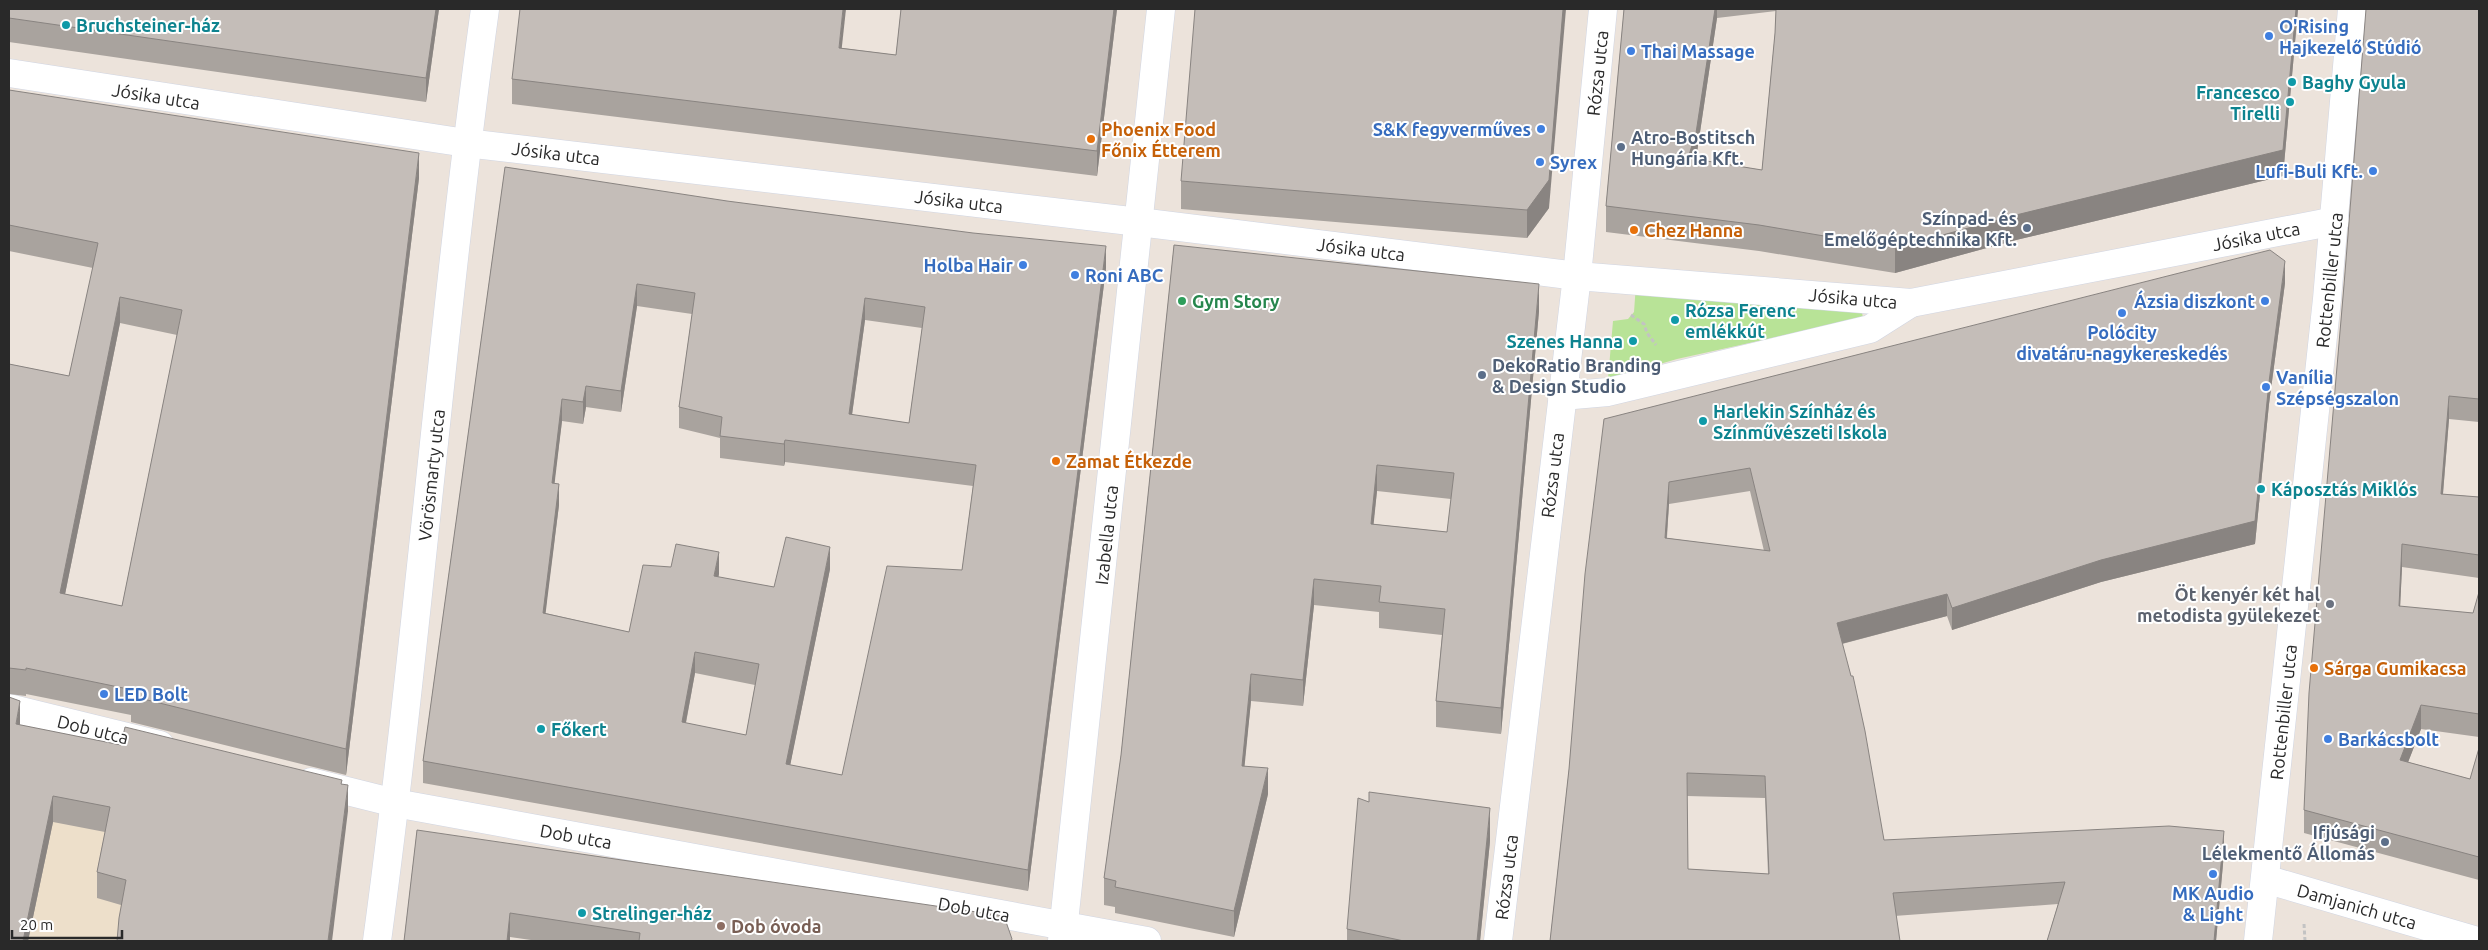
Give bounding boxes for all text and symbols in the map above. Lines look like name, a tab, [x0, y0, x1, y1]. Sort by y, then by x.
place label: Bruchsteiner-ház	[76, 15, 220, 35]
place label: O'Rising Hajkezelő Stúdió	[2279, 16, 2422, 57]
marker: Bruchsteiner-ház	[60, 19, 72, 31]
street label: Rózsa utca	[1583, 29, 1611, 117]
marker: O'Rising Hajkezelő Stúdió	[2263, 30, 2275, 42]
place label: Thai Massage	[1641, 41, 1755, 61]
marker: Thai Massage	[1625, 45, 1637, 57]
place label: Baghy Gyula	[2302, 72, 2406, 92]
marker: Baghy Gyula	[2286, 76, 2298, 88]
street label: Jósika utca	[111, 79, 201, 113]
place label: Francesco Tirelli	[2196, 82, 2280, 123]
marker: Francesco Tirelli	[2284, 96, 2296, 108]
place label: Phoenix Food Főnix Étterem	[1101, 119, 1221, 160]
place label: S&K fegyverműves	[1373, 119, 1531, 139]
marker: S&K fegyverműves	[1535, 123, 1547, 135]
place label: Atro-Bostitsch Hungária Kft.	[1631, 127, 1755, 168]
marker: Phoenix Food Főnix Étterem	[1085, 133, 1097, 145]
street label: Jósika utca	[511, 138, 601, 168]
marker: Atro-Bostitsch Hungária Kft.	[1615, 141, 1627, 153]
place label: Syrex	[1550, 152, 1597, 172]
marker: Syrex	[1534, 156, 1546, 168]
place label: Lufi-Buli Kft.	[2255, 161, 2363, 181]
marker: Lufi-Buli Kft.	[2367, 165, 2379, 177]
street label: Jósika utca	[914, 186, 1004, 216]
place label: Színpad- és Emelőgéptechnika Kft.	[1824, 208, 2017, 249]
street label: Rottenbiller utca	[2312, 211, 2346, 349]
street label: Jósika utca	[2210, 218, 2302, 254]
place label: Chez Hanna	[1644, 220, 1743, 240]
marker: Színpad- és Emelőgéptechnika Kft.	[2021, 222, 2033, 234]
marker: Chez Hanna	[1628, 224, 1640, 236]
street label: Jósika utca	[1316, 234, 1406, 264]
place label: Holba Hair	[924, 255, 1014, 275]
marker: Holba Hair	[1017, 259, 1029, 271]
place label: Roni ABC	[1085, 265, 1164, 285]
marker: Roni ABC	[1069, 269, 1081, 281]
street label: Jósika utca	[1808, 284, 1898, 312]
place label: Ázsia diszkont	[2134, 290, 2255, 311]
place label: Gym Story	[1192, 291, 1280, 311]
marker: Gym Story	[1176, 295, 1188, 307]
marker: Ázsia diszkont	[2259, 295, 2271, 307]
place label: Rózsa Ferenc emlékkút	[1685, 300, 1796, 341]
marker: Polócity divatáru-nagykereskedés	[2116, 307, 2128, 319]
marker: Rózsa Ferenc emlékkút	[1669, 314, 1681, 326]
place label: Polócity divatáru-nagykereskedés	[2016, 322, 2228, 363]
place label: Szenes Hanna	[1507, 331, 1623, 351]
marker: Szenes Hanna	[1627, 335, 1639, 347]
place label: DekoRatio Branding & Design Studio	[1492, 355, 1661, 396]
place label: Vanília Szépségszalon	[2276, 367, 2399, 408]
marker: DekoRatio Branding & Design Studio	[1476, 369, 1488, 381]
marker: Vanília Szépségszalon	[2260, 381, 2272, 393]
place label: Harlekin Színház és Színművészeti Iskola	[1713, 401, 1887, 442]
street label: Vörösmarty utca	[414, 408, 448, 542]
marker: Harlekin Színház és Színművészeti Iskola	[1697, 415, 1709, 427]
street label: Rózsa utca	[1537, 431, 1567, 519]
place label: Zamat Étkezde	[1066, 450, 1192, 471]
marker: Zamat Étkezde	[1050, 455, 1062, 467]
place label: Káposztás Miklós	[2271, 479, 2417, 499]
marker: Káposztás Miklós	[2255, 483, 2267, 495]
street label: Izabella utca	[1091, 484, 1121, 586]
place label: Öt kenyér két hal metodista gyülekezet	[2137, 584, 2321, 625]
marker: Öt kenyér két hal metodista gyülekezet	[2324, 598, 2336, 610]
street label: Rottenbiller utca	[2266, 643, 2300, 781]
place label: Sárga Gumikacsa	[2324, 658, 2466, 678]
marker: Sárga Gumikacsa	[2308, 662, 2320, 674]
place label: LED Bolt	[114, 684, 188, 704]
marker: LED Bolt	[98, 688, 110, 700]
street label: Dob utca	[55, 710, 131, 748]
place label: Főkert	[551, 719, 607, 739]
marker: Főkert	[535, 723, 547, 735]
place label: Barkácsbolt	[2338, 729, 2439, 749]
marker: Barkácsbolt	[2322, 733, 2334, 745]
street label: Dob utca	[538, 820, 614, 852]
place label: Ifjúsági Lélekmentő Állomás	[2202, 822, 2375, 863]
street label: Rózsa utca	[1491, 833, 1521, 921]
marker: Ifjúsági Lélekmentő Állomás	[2379, 836, 2391, 848]
marker: MK Audio & Light	[2207, 868, 2219, 880]
street label: Damjanich utca	[2295, 879, 2419, 933]
place label: MK Audio & Light	[2172, 883, 2254, 924]
street label: Dob utca	[936, 893, 1012, 925]
place label: Strelinger-ház	[592, 903, 712, 923]
marker: Strelinger-ház	[576, 907, 588, 919]
scale bar	[12, 908, 122, 940]
text: 20 m	[20, 916, 53, 933]
place label: Dob óvoda	[731, 916, 821, 936]
marker: Dob óvoda	[715, 920, 727, 932]

